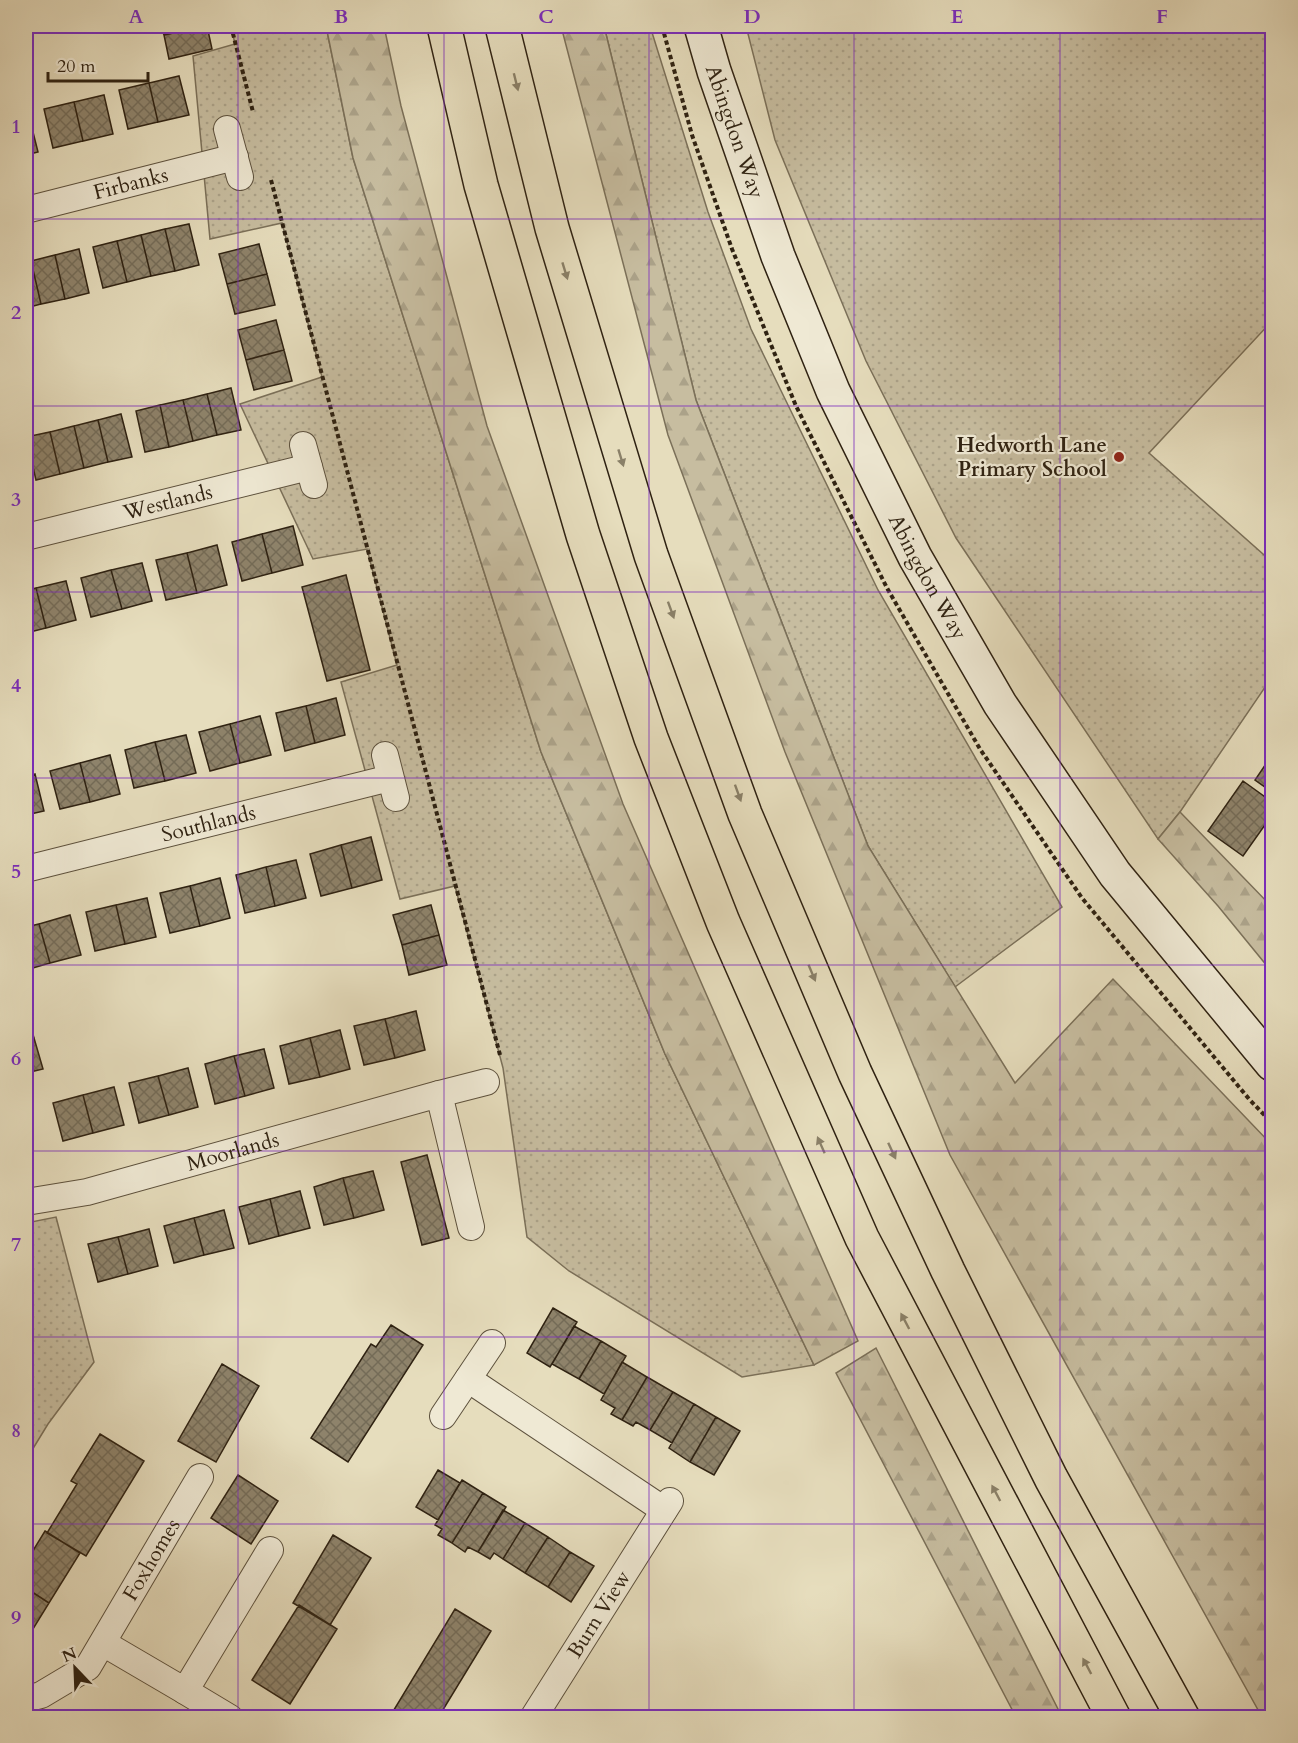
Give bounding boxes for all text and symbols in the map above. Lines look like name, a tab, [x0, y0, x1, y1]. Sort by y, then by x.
text: A	[128, 3, 144, 30]
text: B	[334, 3, 348, 30]
text: C	[538, 3, 554, 30]
text: D	[743, 3, 761, 30]
text: E	[951, 3, 963, 30]
text: F	[1156, 3, 1168, 30]
scale bar	[48, 45, 148, 83]
text: 20 m	[57, 54, 96, 79]
street label: Abingdon Way	[698, 61, 771, 202]
one-way arrow	[511, 73, 521, 91]
text: 1	[11, 113, 21, 140]
street label: Firbanks	[90, 160, 171, 207]
one-way arrow	[561, 262, 570, 280]
text: 2	[11, 299, 21, 326]
place label: Hedworth Lane Primary School	[957, 431, 1107, 484]
one-way arrow	[617, 449, 626, 467]
marker: Hedworth Lane Primary School	[1112, 450, 1126, 464]
street label: Westlands	[119, 477, 215, 527]
text: 3	[11, 486, 21, 513]
street label: Abingdon Way	[882, 509, 974, 645]
one-way arrow	[666, 601, 676, 619]
text: 4	[11, 672, 21, 699]
one-way arrow	[733, 784, 743, 802]
street label: Southlands	[158, 798, 259, 849]
text: 5	[11, 858, 21, 885]
one-way arrow	[808, 964, 818, 982]
text: 6	[11, 1045, 21, 1072]
street label: Moorlands	[183, 1125, 282, 1178]
one-way arrow	[816, 1135, 826, 1153]
one-way arrow	[887, 1143, 896, 1160]
text: 7	[11, 1231, 21, 1258]
one-way arrow	[900, 1312, 910, 1329]
text: 8	[11, 1417, 21, 1444]
one-way arrow	[991, 1485, 1000, 1502]
street label: Foxhomes	[116, 1513, 187, 1606]
street label: Burn View	[560, 1564, 637, 1664]
text: 9	[11, 1604, 21, 1631]
north arrow	[45, 1638, 105, 1698]
text: N	[59, 1642, 80, 1668]
one-way arrow	[1082, 1657, 1092, 1674]

